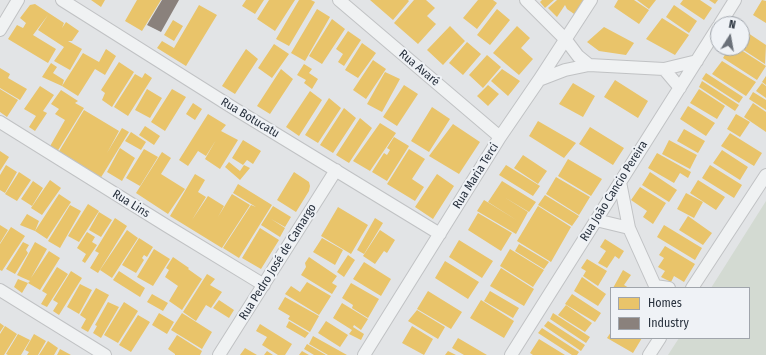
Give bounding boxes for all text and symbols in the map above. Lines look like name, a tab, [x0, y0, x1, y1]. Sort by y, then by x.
north arrow	[710, 16, 750, 56]
text: N	[728, 18, 737, 32]
street label: Rua Avaré	[396, 47, 442, 89]
street label: Rua Botucatu	[218, 95, 282, 141]
street label: Rua João Cancio Pereira	[577, 138, 651, 244]
street label: Rua Maria Terci	[450, 141, 502, 211]
street label: Rua Lins	[110, 187, 152, 221]
street label: Rua Pedro José de Camargo	[236, 201, 320, 323]
legend	[610, 287, 750, 339]
text: Homes	[648, 296, 682, 310]
text: Industry	[648, 316, 689, 330]

